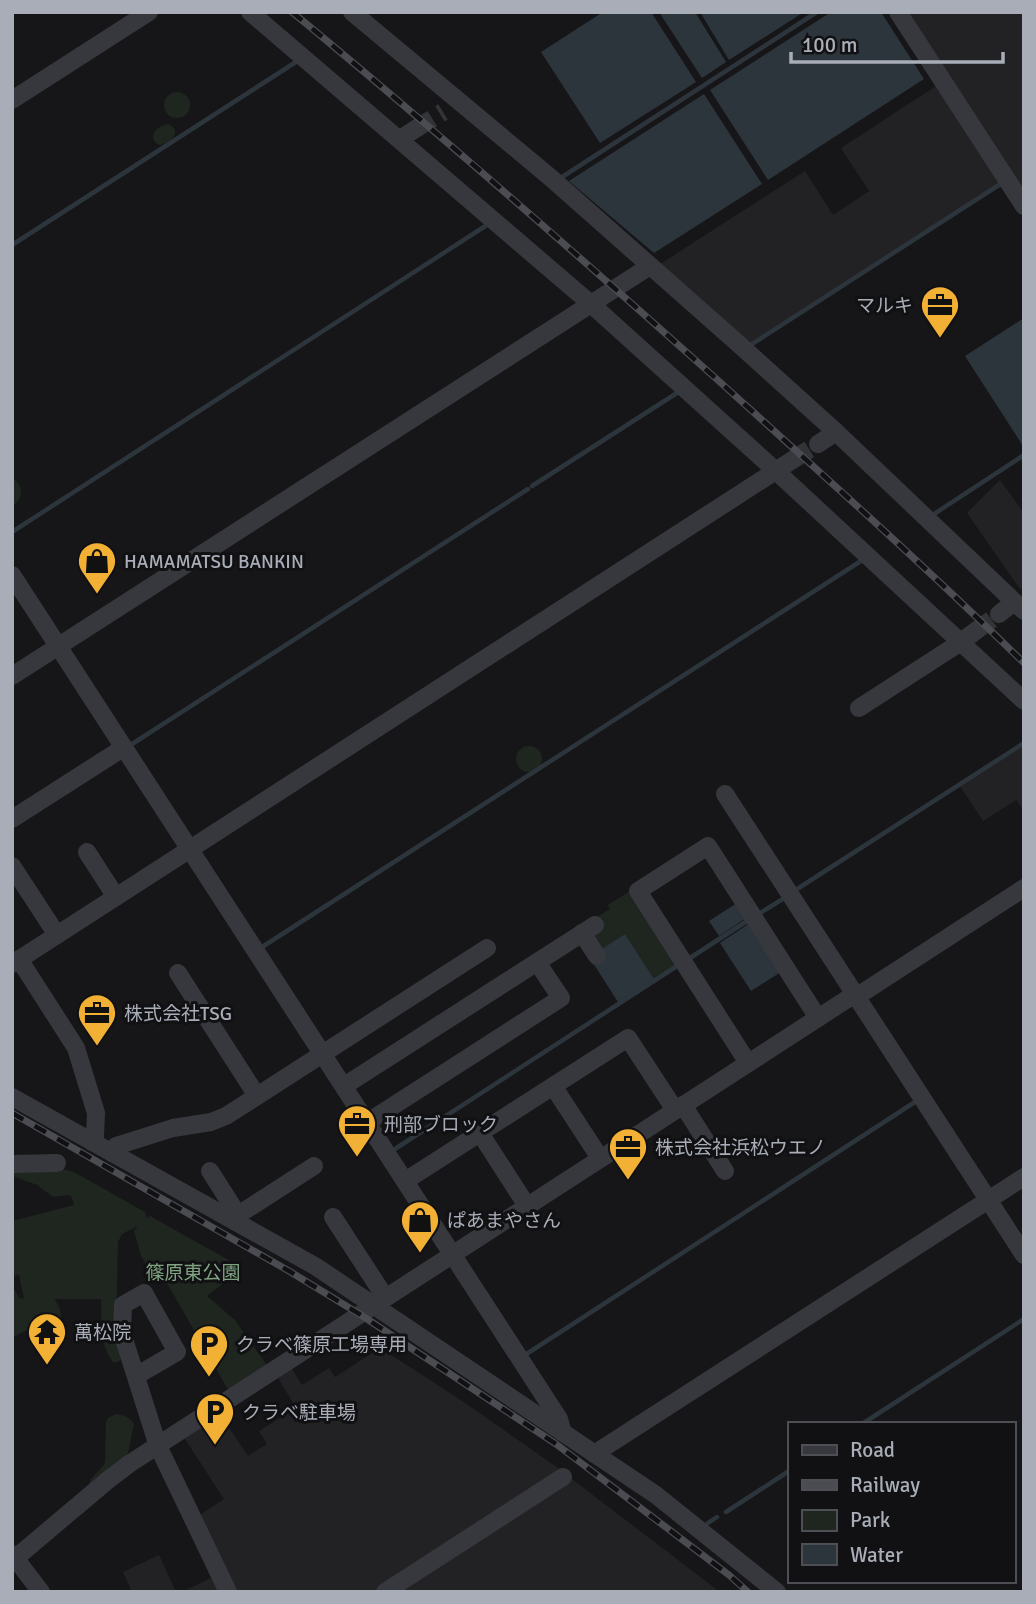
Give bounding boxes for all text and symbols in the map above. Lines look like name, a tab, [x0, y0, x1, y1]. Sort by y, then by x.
scale bar	[791, 21, 1003, 65]
text: 100 m	[802, 32, 857, 58]
office icon: マルキ	[919, 284, 961, 339]
place label: マルキ	[856, 294, 913, 318]
shop icon: HAMAMATSU BANKIN	[76, 540, 118, 595]
place label: HAMAMATSU BANKIN	[124, 550, 304, 574]
office icon: 株式会社TSG	[76, 992, 118, 1047]
place label: 株式会社TSG	[124, 1002, 232, 1026]
office icon: 刑部ブロック	[336, 1103, 378, 1158]
place label: 刑部ブロック	[384, 1113, 498, 1137]
office icon: 株式会社浜松ウエノ	[607, 1126, 649, 1181]
place label: 株式会社浜松ウエノ	[655, 1136, 826, 1160]
shop icon: ぱあまやさん	[399, 1199, 441, 1254]
place label: ぱあまやさん	[447, 1209, 561, 1233]
park label: 篠原東公園	[145, 1261, 241, 1285]
temple icon: 萬松院	[26, 1311, 68, 1366]
place label: 萬松院	[74, 1321, 131, 1345]
parking icon: クラベ篠原工場専用	[188, 1323, 230, 1378]
place label: クラベ篠原工場専用	[236, 1333, 407, 1357]
parking icon: クラベ駐車場	[194, 1391, 236, 1446]
place label: クラベ駐車場	[242, 1401, 356, 1425]
legend	[788, 1422, 1015, 1583]
text: Road	[850, 1437, 895, 1463]
text: Railway	[850, 1472, 920, 1498]
text: Park	[850, 1507, 891, 1533]
text: Water	[850, 1542, 903, 1568]

